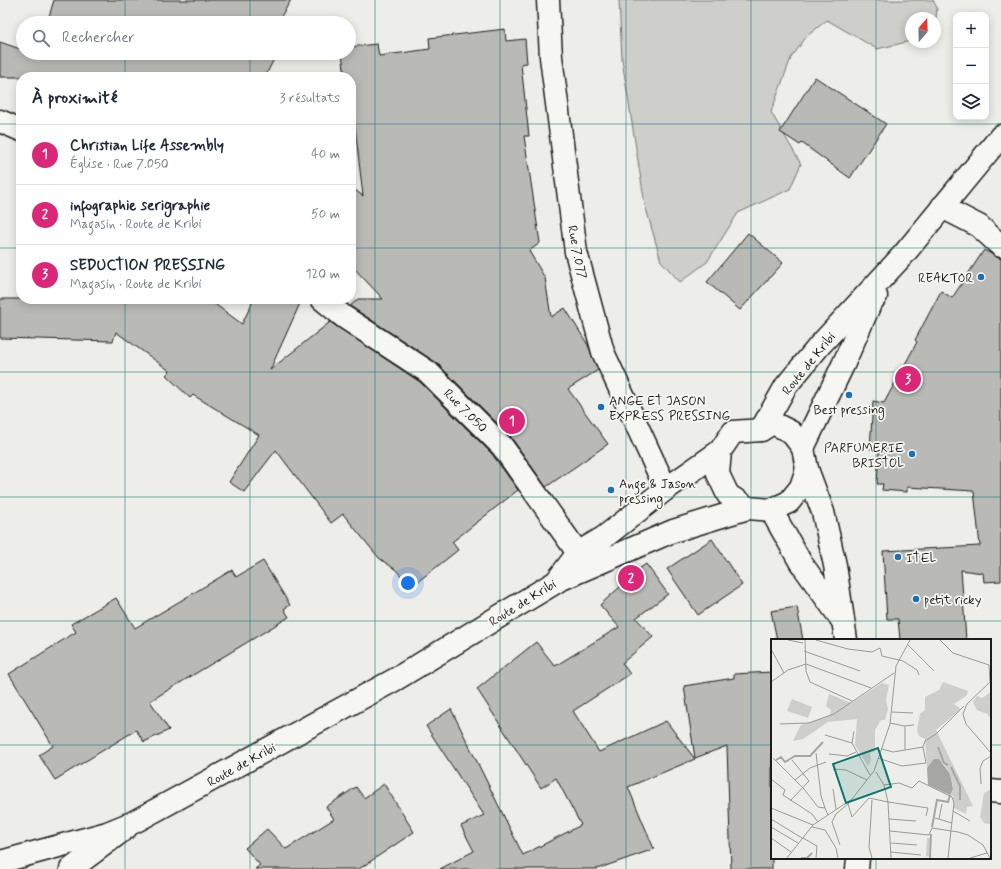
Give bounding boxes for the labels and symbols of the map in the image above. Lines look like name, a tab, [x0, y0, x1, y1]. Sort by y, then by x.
north arrow	[905, 12, 941, 48]
street label: Rue 7.077	[563, 224, 590, 281]
place label: REAKTOR	[918, 270, 973, 287]
marker: REAKTOR	[976, 272, 986, 282]
street label: Route de Kribi	[779, 329, 840, 399]
pin: 3	[895, 364, 921, 394]
street label: Rue 7.050	[439, 385, 491, 437]
marker: Best pressing	[844, 390, 854, 400]
place label: ANGE ET JASON EXPRESS PRESSING	[609, 393, 731, 425]
marker: ANGE ET JASON EXPRESS PRESSING	[596, 402, 606, 412]
place label: Best pressing	[813, 402, 885, 420]
pin: 1	[499, 406, 525, 436]
place label: PARFUMERIE BRISTOL	[824, 440, 904, 472]
marker: PARFUMERIE BRISTOL	[907, 449, 917, 459]
place label: Ange & Jason pressing	[619, 476, 696, 509]
marker: Ange & Jason pressing	[606, 485, 616, 495]
place label: ITEL	[906, 550, 937, 567]
marker: ITEL	[893, 552, 903, 562]
pin: 2	[618, 563, 644, 593]
your location	[398, 573, 418, 593]
street label: Route de Kribi	[486, 576, 560, 631]
place label: petit ricky	[924, 592, 982, 609]
marker: petit ricky	[911, 594, 921, 604]
inset map	[771, 639, 991, 859]
street label: Route de Kribi	[204, 739, 279, 791]

